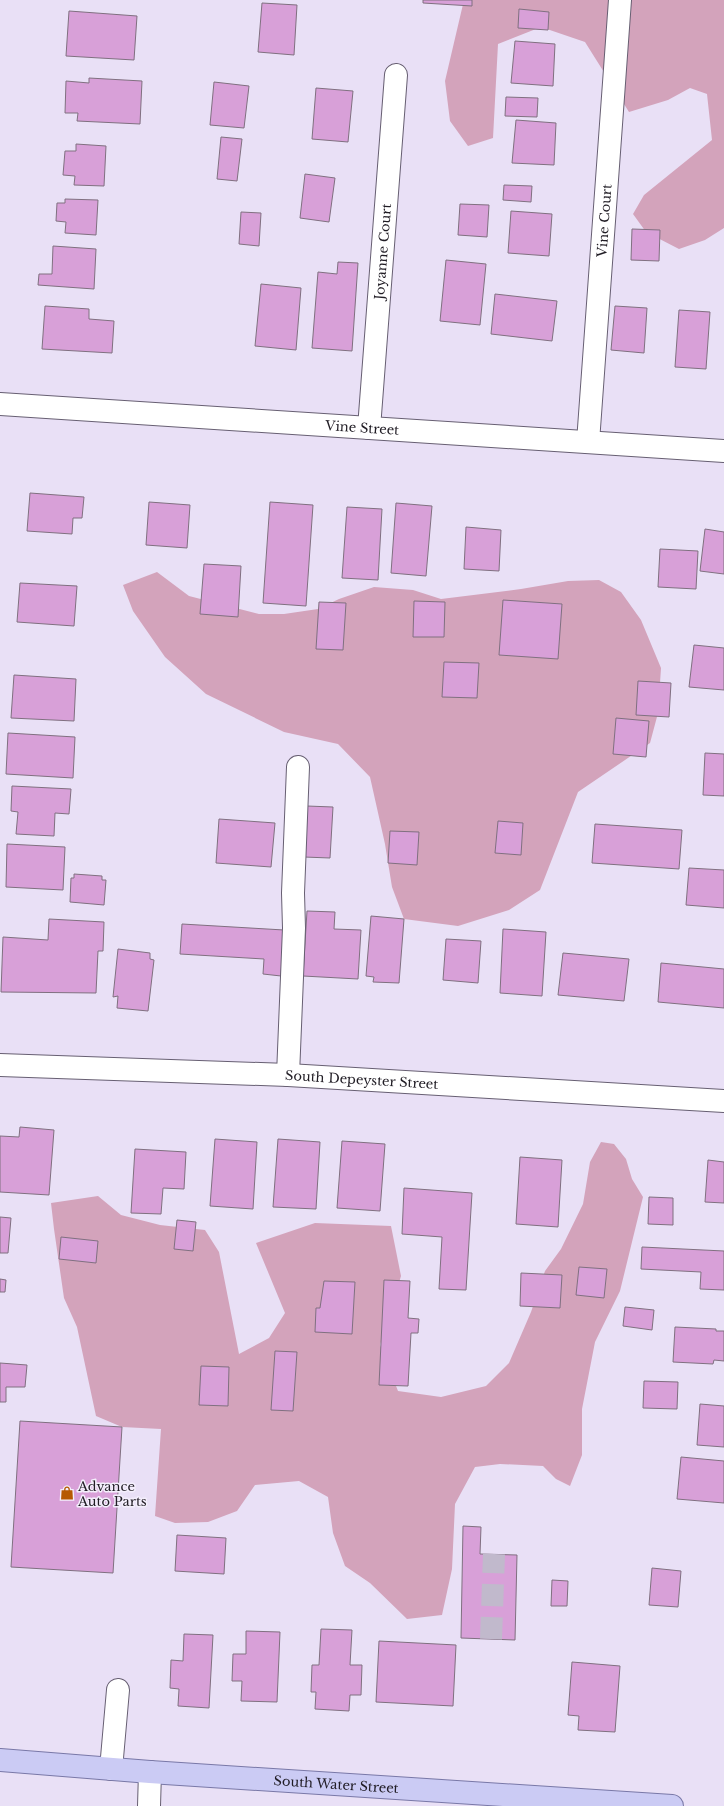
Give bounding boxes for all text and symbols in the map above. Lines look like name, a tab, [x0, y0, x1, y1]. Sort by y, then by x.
street label: Vine Court	[593, 183, 616, 259]
street label: Joyanne Court	[371, 203, 395, 302]
street label: Vine Street	[324, 417, 400, 439]
street label: South Depeyster Street	[285, 1067, 439, 1093]
place label: Advance Auto Parts	[77, 1478, 147, 1510]
shop icon: Advance Auto Parts	[59, 1485, 75, 1501]
street label: South Water Street	[273, 1772, 399, 1797]

